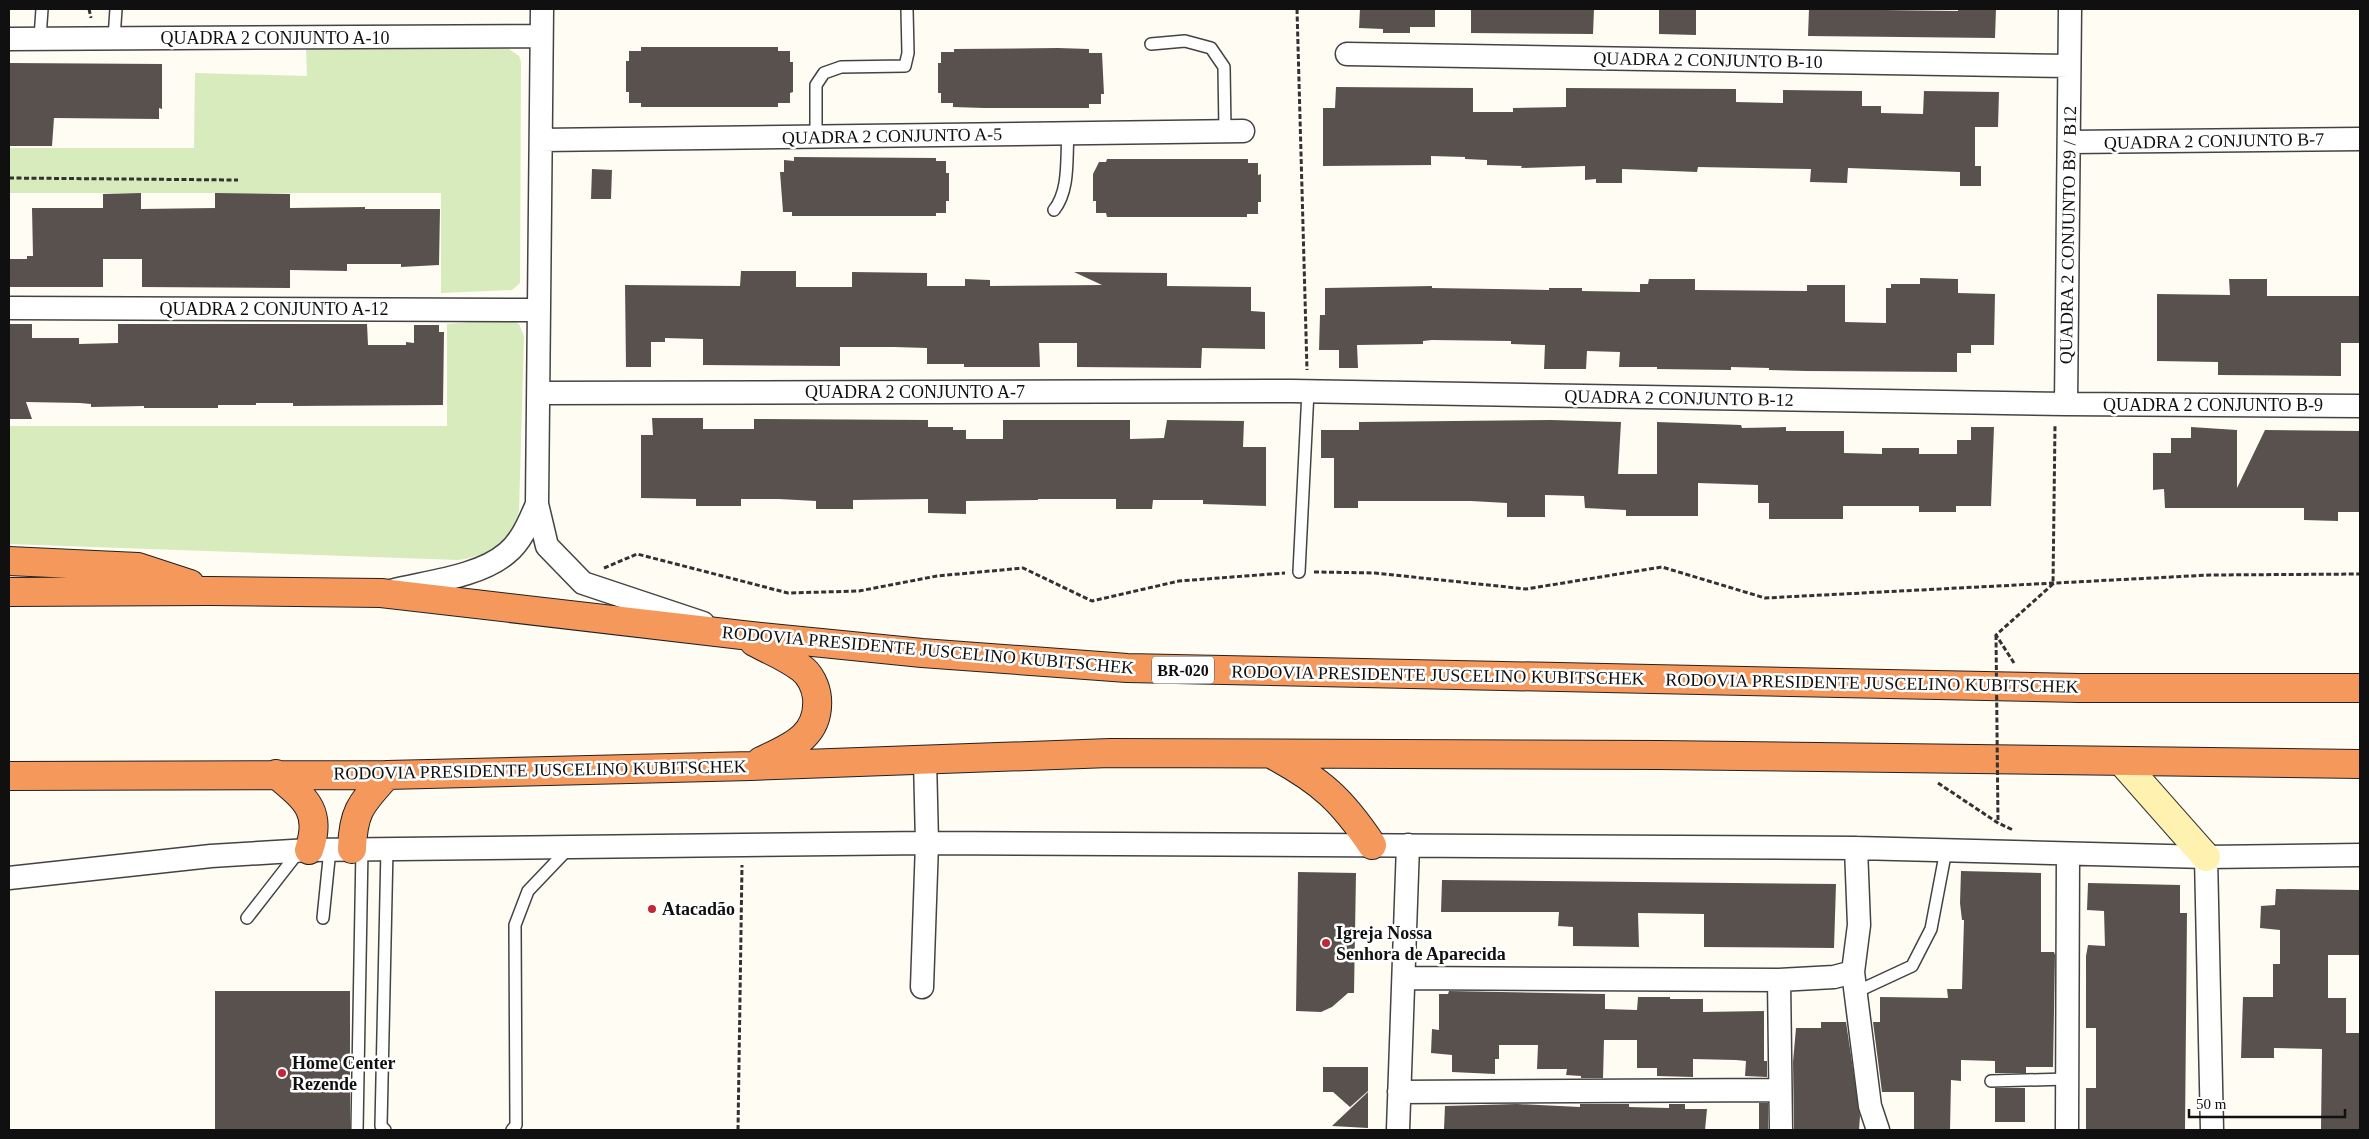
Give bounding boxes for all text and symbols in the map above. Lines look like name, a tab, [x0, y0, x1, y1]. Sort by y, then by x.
street label: QUADRA 2 CONJUNTO A-10	[160, 28, 390, 48]
street label: QUADRA 2 CONJUNTO B-10	[1593, 48, 1823, 72]
street label: QUADRA 2 CONJUNTO B9 / B12	[2056, 106, 2080, 364]
street label: QUADRA 2 CONJUNTO A-5	[782, 124, 1002, 148]
street label: QUADRA 2 CONJUNTO B-7	[2104, 129, 2324, 153]
street label: QUADRA 2 CONJUNTO A-12	[159, 299, 389, 319]
street label: QUADRA 2 CONJUNTO A-7	[805, 382, 1025, 402]
street label: QUADRA 2 CONJUNTO B-12	[1564, 386, 1794, 410]
street label: QUADRA 2 CONJUNTO B-9	[2103, 395, 2323, 415]
street label: RODOVIA PRESIDENTE JUSCELINO KUBITSCHEK	[721, 622, 1135, 678]
road number: BR-020	[1152, 656, 1214, 684]
street label: RODOVIA PRESIDENTE JUSCELINO KUBITSCHEK	[1231, 661, 1645, 689]
street label: RODOVIA PRESIDENTE JUSCELINO KUBITSCHEK	[1665, 669, 2079, 697]
street label: RODOVIA PRESIDENTE JUSCELINO KUBITSCHEK	[333, 756, 747, 784]
place label: Atacadão	[662, 899, 735, 919]
marker: Atacadão	[646, 903, 658, 915]
place label: Igreja Nossa Senhora de Aparecida	[1336, 923, 1506, 964]
marker: Igreja Nossa Senhora de Aparecida	[1320, 937, 1332, 949]
place label: Home Center Rezende	[292, 1053, 395, 1094]
marker: Home Center Rezende	[276, 1067, 288, 1079]
scale bar	[2189, 1086, 2345, 1118]
text: 50 m	[2196, 1096, 2227, 1112]

